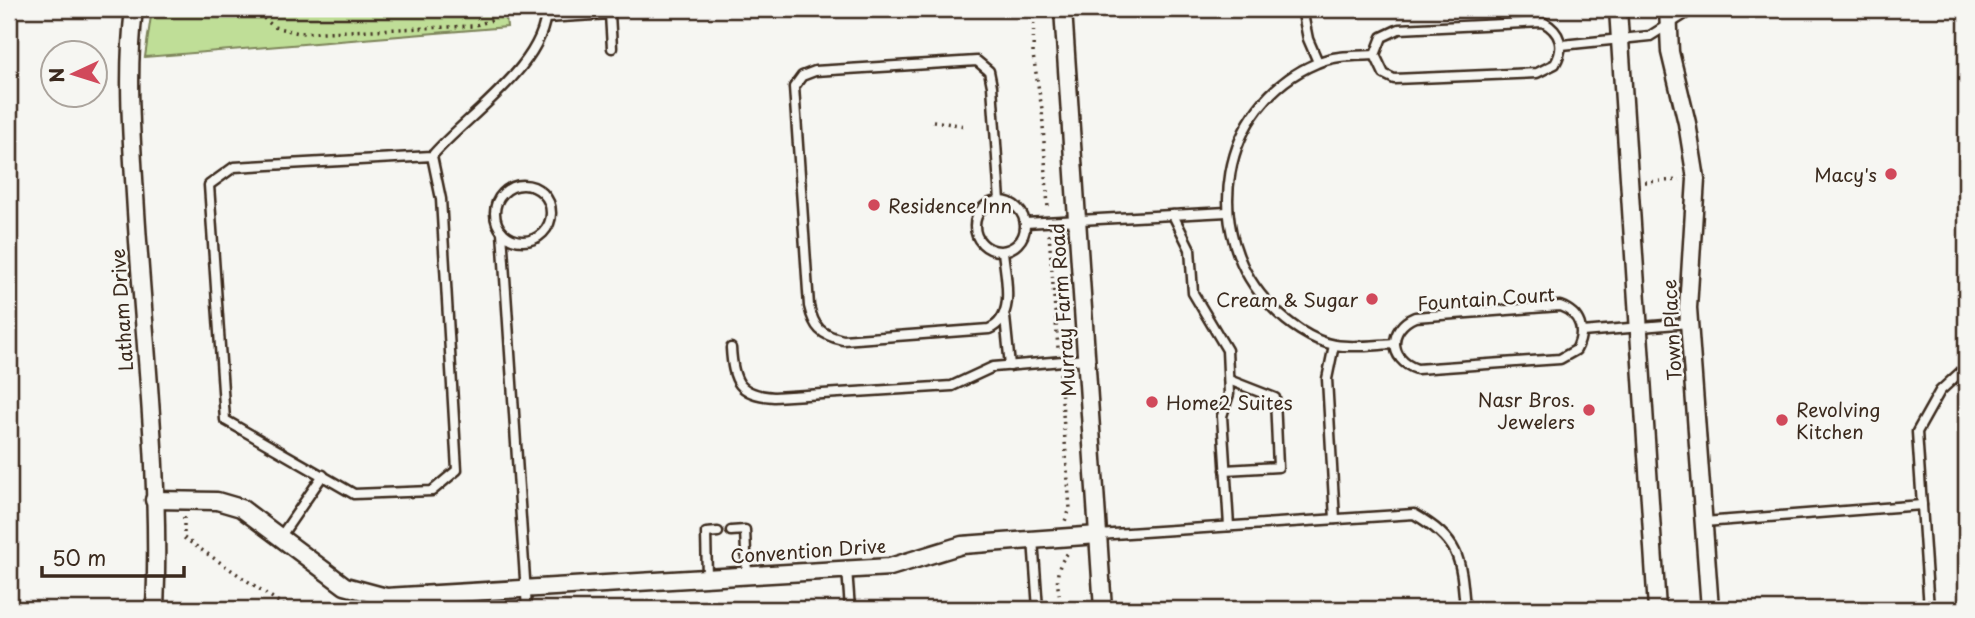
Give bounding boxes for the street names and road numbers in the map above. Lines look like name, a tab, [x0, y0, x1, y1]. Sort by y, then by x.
street label: Murray Farm Road	[1042, 222, 1082, 398]
street label: Latham Drive	[103, 248, 139, 372]
street label: Fountain Court	[1416, 279, 1556, 317]
street label: Town Place	[1654, 279, 1688, 381]
street label: Convention Drive	[729, 531, 887, 569]

